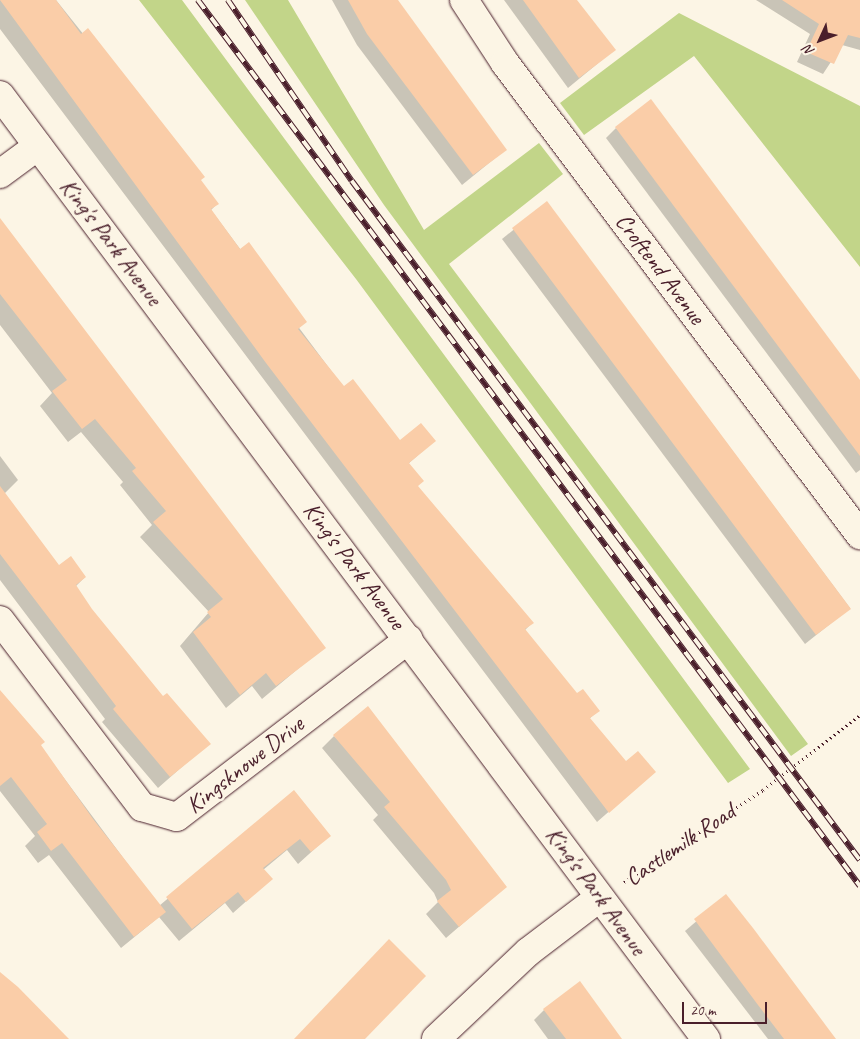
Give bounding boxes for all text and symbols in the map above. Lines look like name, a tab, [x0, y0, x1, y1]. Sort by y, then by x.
north arrow	[795, 15, 845, 65]
text: N	[799, 42, 818, 60]
street label: King's Park Avenue	[54, 173, 168, 311]
street label: Croftend Avenue	[609, 208, 711, 330]
street label: King's Park Avenue	[297, 497, 411, 635]
street label: Kingsknowe Drive	[180, 710, 310, 820]
street label: Castlemilk Road	[619, 798, 741, 892]
street label: King's Park Avenue	[540, 821, 652, 961]
scale bar	[685, 992, 770, 1024]
text: 20 m	[690, 1001, 716, 1020]

